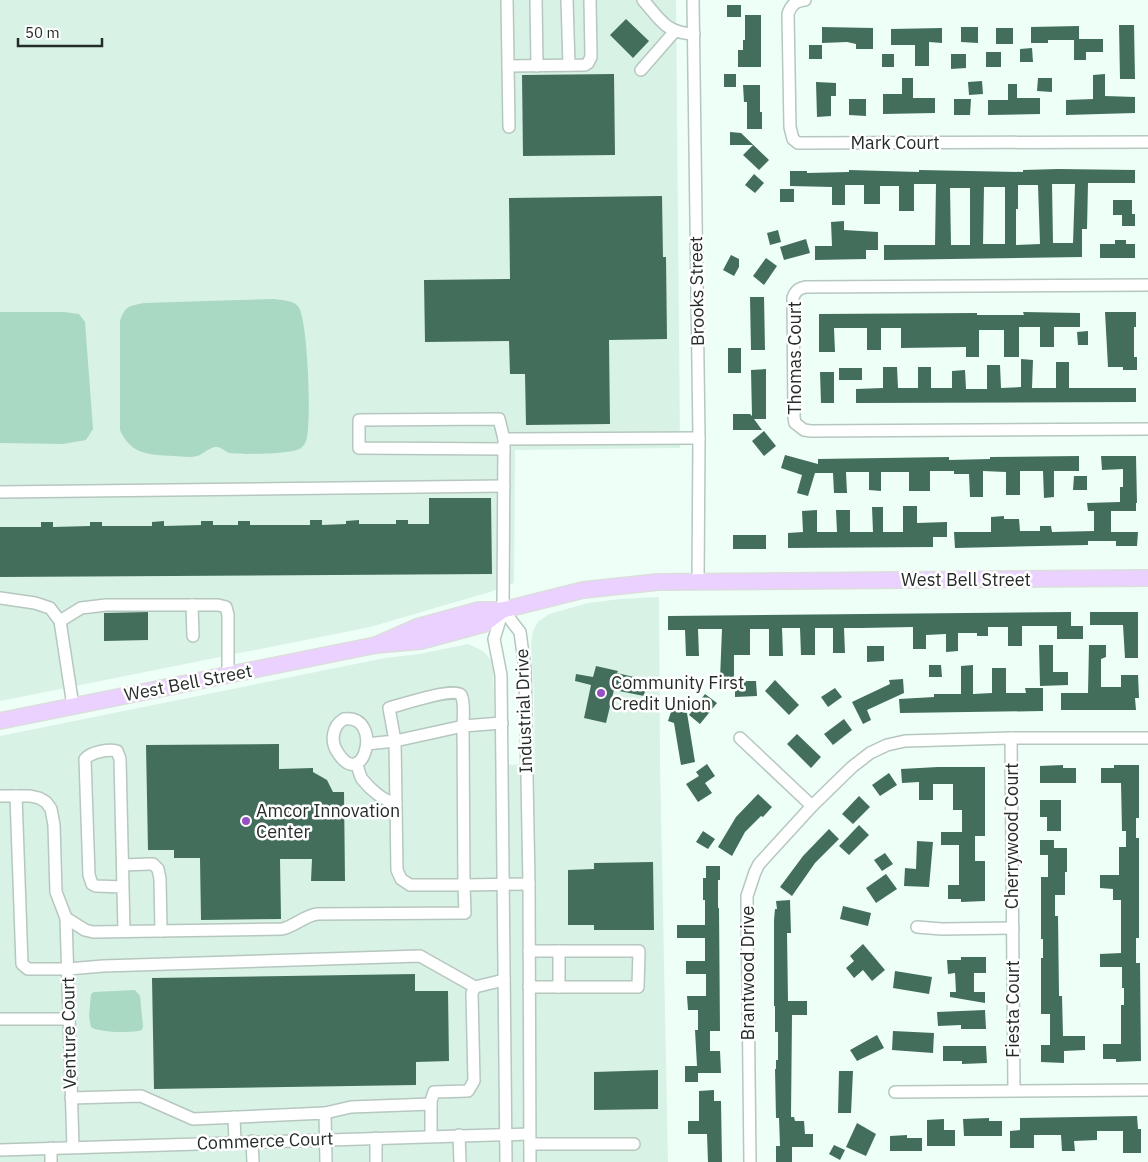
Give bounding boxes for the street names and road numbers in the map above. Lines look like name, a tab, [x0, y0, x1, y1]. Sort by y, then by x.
street label: Mark Court	[850, 131, 940, 154]
street label: Brooks Street	[684, 236, 709, 346]
street label: Thomas Court	[783, 301, 806, 415]
street label: West Bell Street	[901, 568, 1031, 591]
street label: Industrial Drive	[510, 648, 537, 774]
street label: West Bell Street	[122, 659, 254, 706]
street label: Cherrywood Court	[1000, 763, 1023, 909]
street label: Brantwood Drive	[736, 905, 759, 1040]
street label: Fiesta Court	[1001, 960, 1024, 1058]
street label: Venture Court	[56, 977, 81, 1089]
street label: Commerce Court	[196, 1127, 334, 1154]

